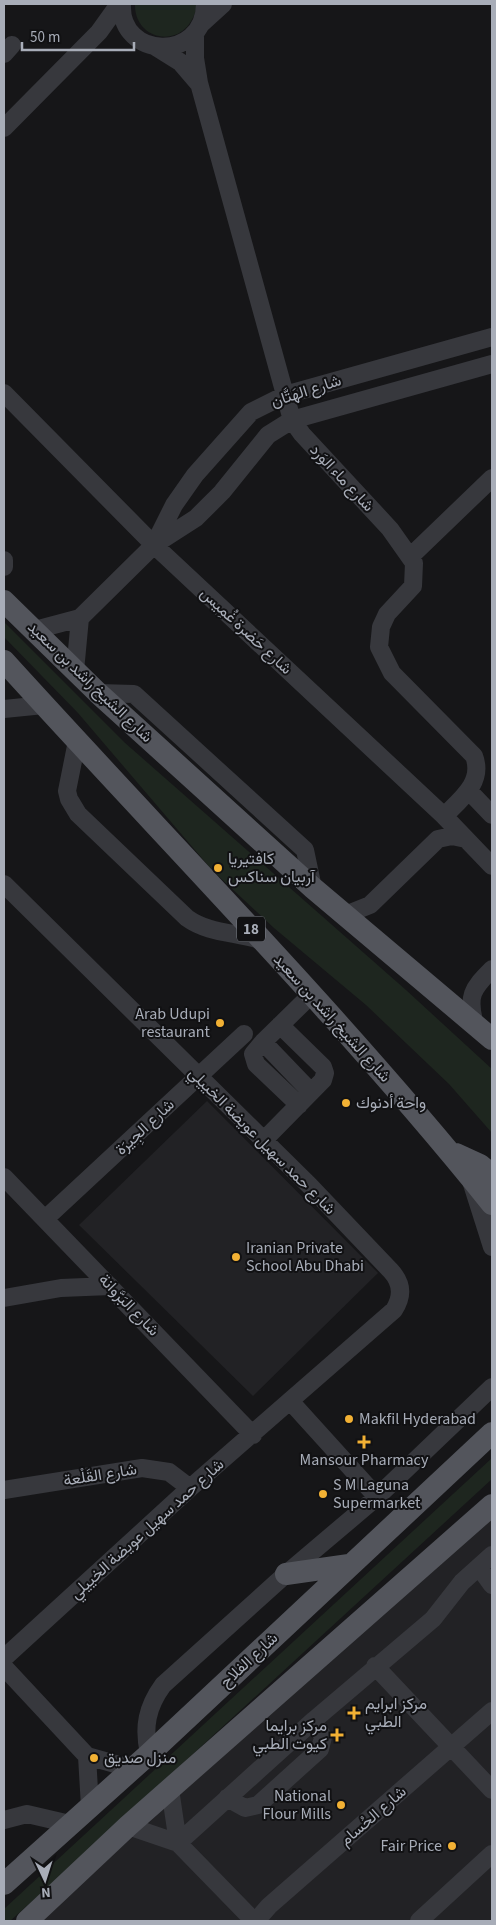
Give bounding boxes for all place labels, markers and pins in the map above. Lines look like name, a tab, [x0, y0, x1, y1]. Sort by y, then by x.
place label: كافتيريا آربيان سناكس	[228, 848, 316, 888]
marker: كافتيريا آربيان سناكس	[212, 862, 224, 874]
place label: Arab Udupi restaurant	[135, 1003, 211, 1043]
marker: Arab Udupi restaurant	[214, 1017, 226, 1029]
place label: واحة أدنوك	[356, 1092, 426, 1114]
marker: واحة أدنوك	[340, 1097, 352, 1109]
place label: Iranian Private School Abu Dhabi	[246, 1237, 364, 1277]
marker: Iranian Private School Abu Dhabi	[230, 1251, 242, 1263]
place label: Makfil Hyderabad	[359, 1408, 476, 1430]
marker: Makfil Hyderabad	[343, 1413, 355, 1425]
marker: Mansour Pharmacy	[358, 1436, 370, 1448]
place label: Mansour Pharmacy	[300, 1449, 429, 1471]
place label: S M Laguna Supermarket	[333, 1474, 421, 1514]
marker: S M Laguna Supermarket	[317, 1488, 329, 1500]
place label: مركز ابرايم الطبي	[365, 1693, 427, 1735]
marker: مركز ابرايم الطبي	[347, 1706, 361, 1720]
place label: مركز برايما كيوت الطبي	[252, 1715, 327, 1757]
marker: مركز برايما كيوت الطبي	[331, 1729, 343, 1741]
place label: منزل صديق	[104, 1747, 176, 1769]
marker: منزل صديق	[88, 1752, 100, 1764]
place label: National Flour Mills	[262, 1785, 331, 1825]
marker: National Flour Mills	[335, 1799, 347, 1811]
place label: Fair Price	[380, 1835, 442, 1857]
marker: Fair Price	[446, 1840, 458, 1852]

